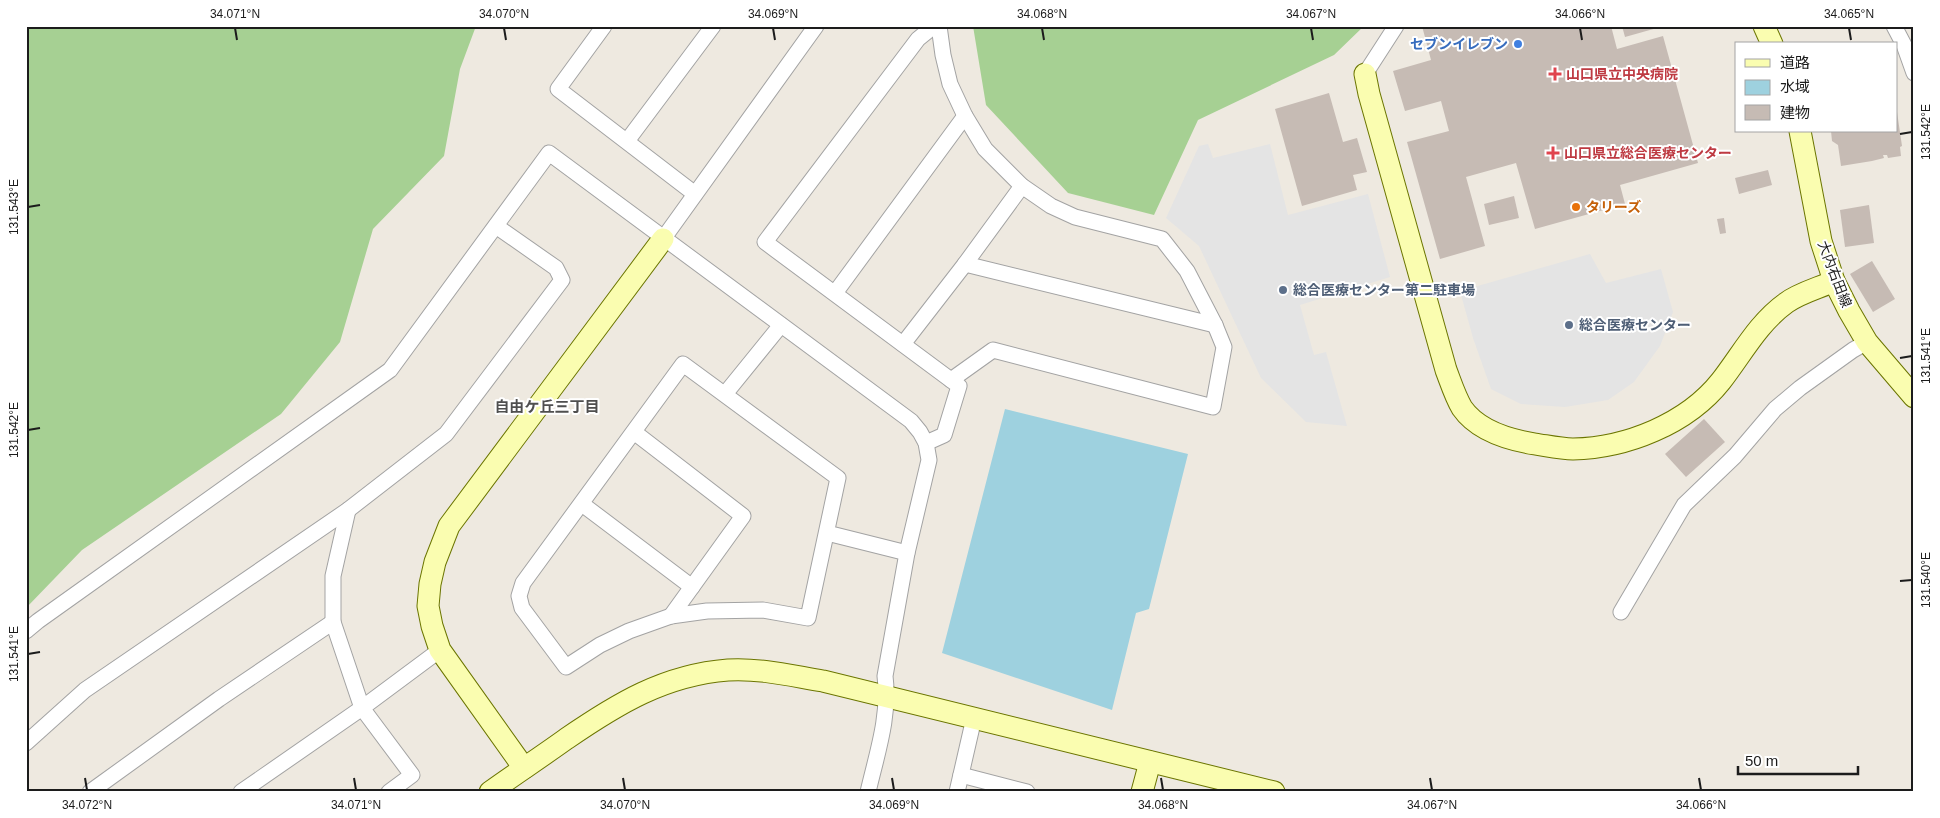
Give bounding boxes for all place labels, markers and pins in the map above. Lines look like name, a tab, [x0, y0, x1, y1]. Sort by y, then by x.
place label: セブンイレブン	[1410, 36, 1508, 52]
marker: セブンイレブン	[1512, 38, 1524, 50]
place label: 山口県立中央病院	[1566, 66, 1678, 82]
marker: 山口県立中央病院	[1548, 67, 1562, 81]
place label: 山口県立総合医療センター	[1564, 145, 1732, 161]
marker: 山口県立総合医療センター	[1546, 146, 1560, 160]
place label: タリーズ	[1586, 199, 1641, 215]
marker: タリーズ	[1570, 201, 1582, 213]
place label: 総合医療センター第二駐車場	[1293, 282, 1475, 298]
marker: 総合医療センター第二駐車場	[1277, 284, 1289, 296]
place label: 総合医療センター	[1579, 317, 1691, 333]
marker: 総合医療センター	[1563, 319, 1575, 331]

